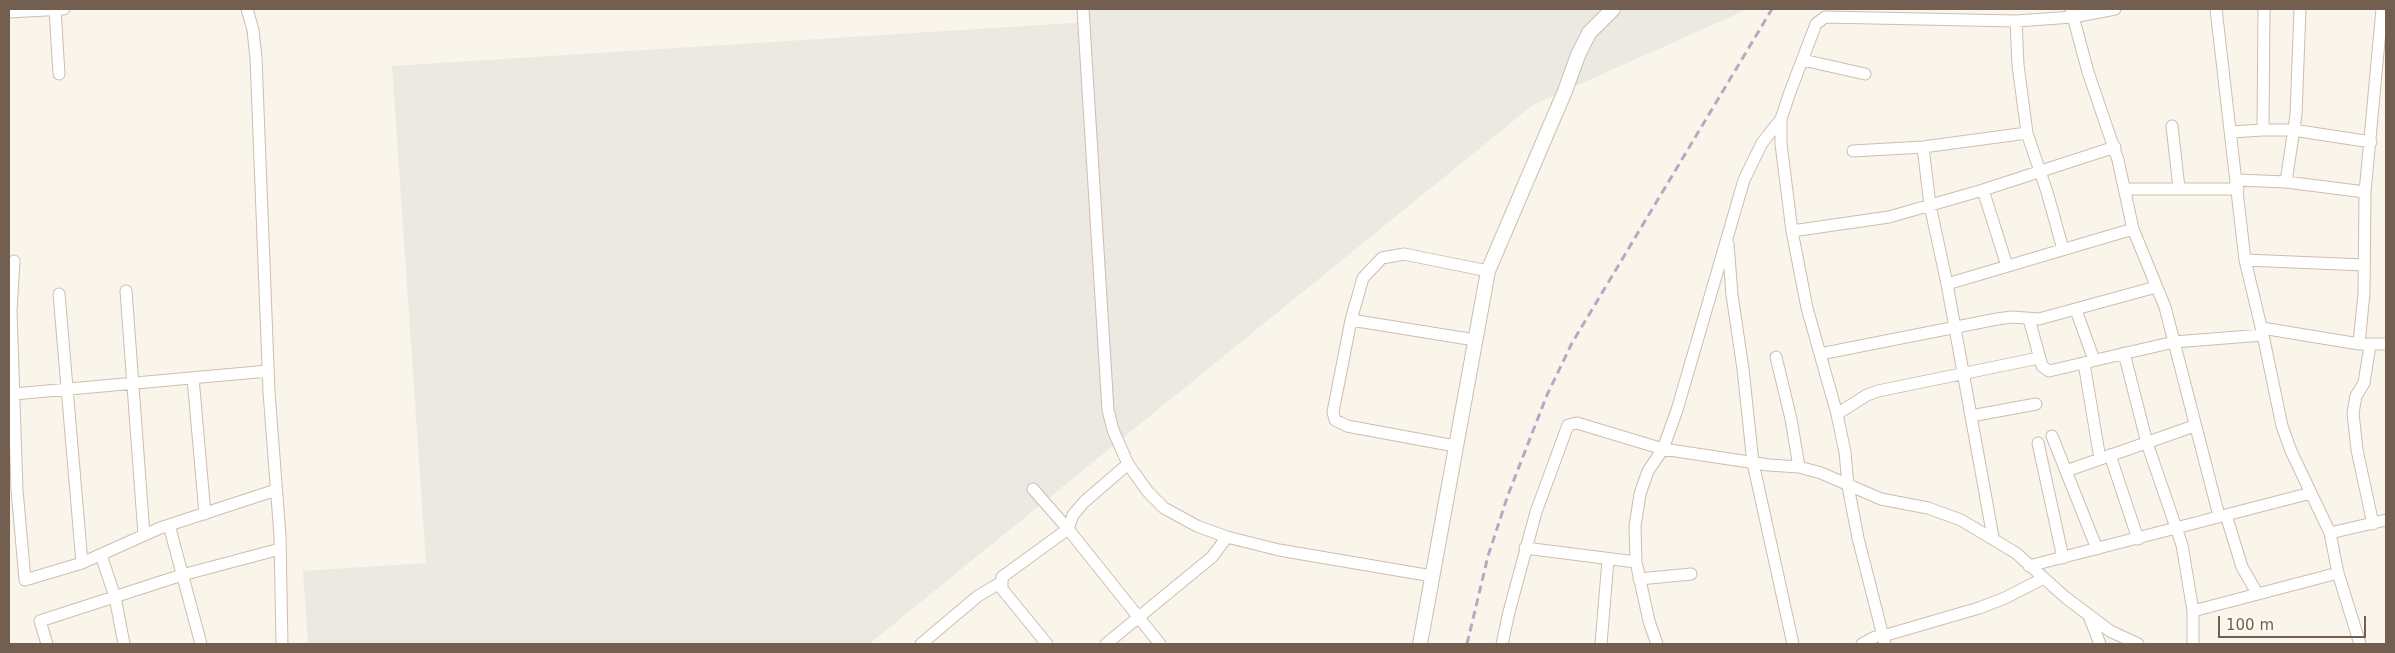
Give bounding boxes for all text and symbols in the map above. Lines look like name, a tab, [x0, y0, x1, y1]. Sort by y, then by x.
scale bar	[2220, 606, 2368, 638]
text: 100 m	[2226, 616, 2274, 634]

